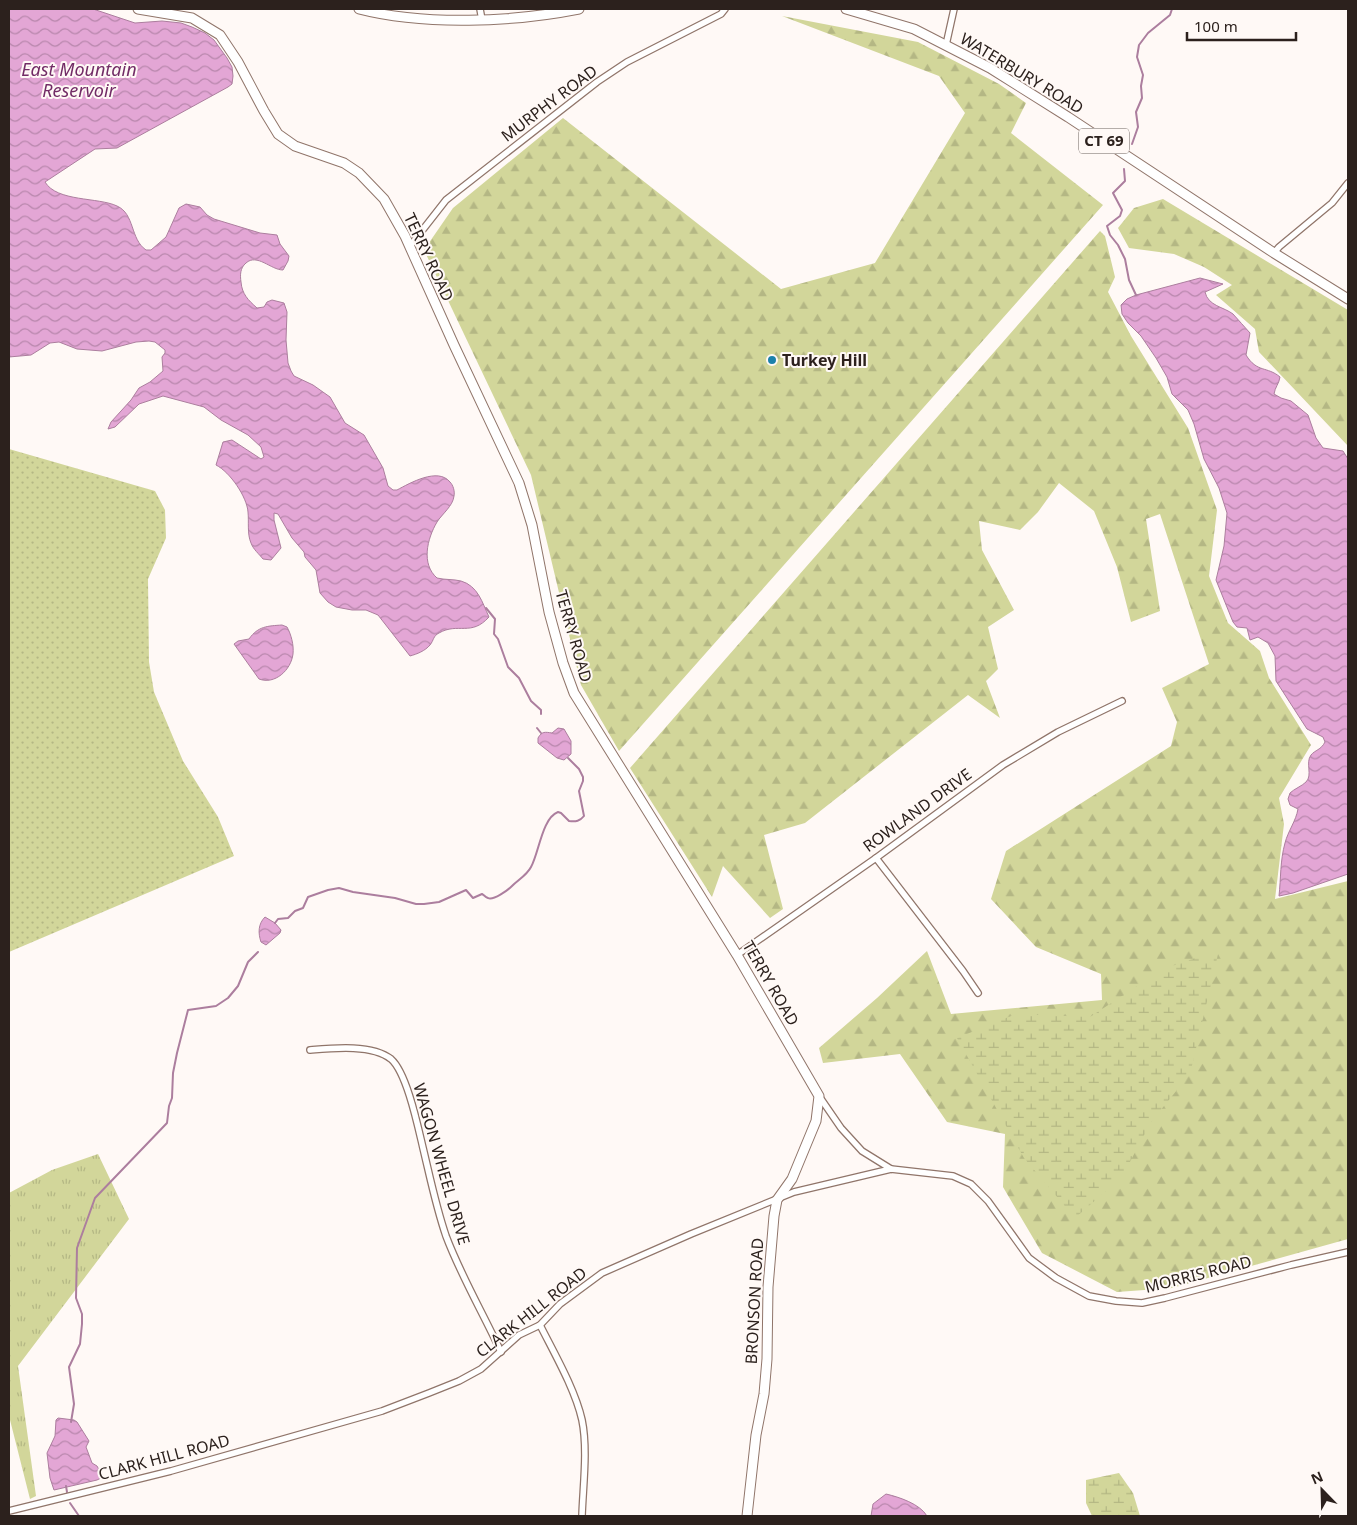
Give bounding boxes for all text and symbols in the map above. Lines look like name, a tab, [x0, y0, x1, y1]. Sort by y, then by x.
scale bar	[1187, 10, 1296, 42]
text: 100 m	[1194, 16, 1238, 36]
street label: WATERBURY ROAD	[956, 27, 1088, 119]
water label: East Mountain Reservoir	[21, 57, 137, 102]
street label: MURPHY ROAD	[496, 60, 602, 146]
road number: CT 69	[1079, 128, 1129, 154]
street label: TERRY ROAD	[399, 209, 459, 305]
place label: Turkey Hill	[782, 349, 867, 371]
marker: Turkey Hill	[766, 354, 778, 366]
street label: TERRY ROAD	[550, 587, 598, 685]
street label: ROWLAND DRIVE	[858, 763, 976, 857]
street label: TERRY ROAD	[738, 936, 804, 1030]
street label: WAGON WHEEL DRIVE	[408, 1081, 476, 1247]
street label: BRONSON ROAD	[740, 1237, 768, 1365]
street label: MORRIS ROAD	[1142, 1250, 1254, 1298]
street label: CLARK HILL ROAD	[471, 1262, 591, 1362]
street label: CLARK HILL ROAD	[96, 1429, 232, 1485]
north arrow	[1297, 1465, 1347, 1515]
text: N	[1308, 1467, 1326, 1489]

